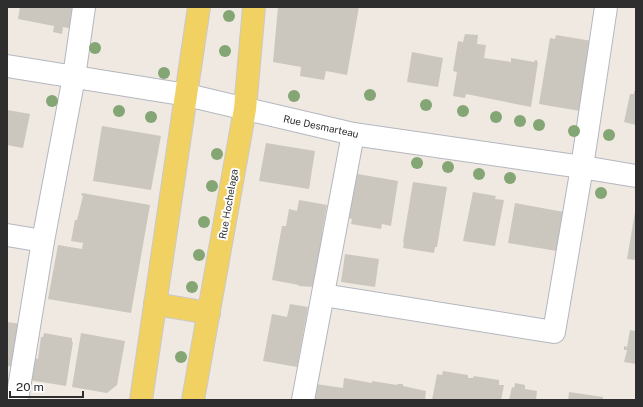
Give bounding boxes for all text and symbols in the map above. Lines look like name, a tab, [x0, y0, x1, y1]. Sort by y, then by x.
street label: Rue Desmarteau	[282, 112, 360, 140]
street label: Rue Hochelaga	[216, 168, 240, 240]
scale bar	[10, 373, 83, 399]
text: 20 m	[16, 380, 44, 394]

